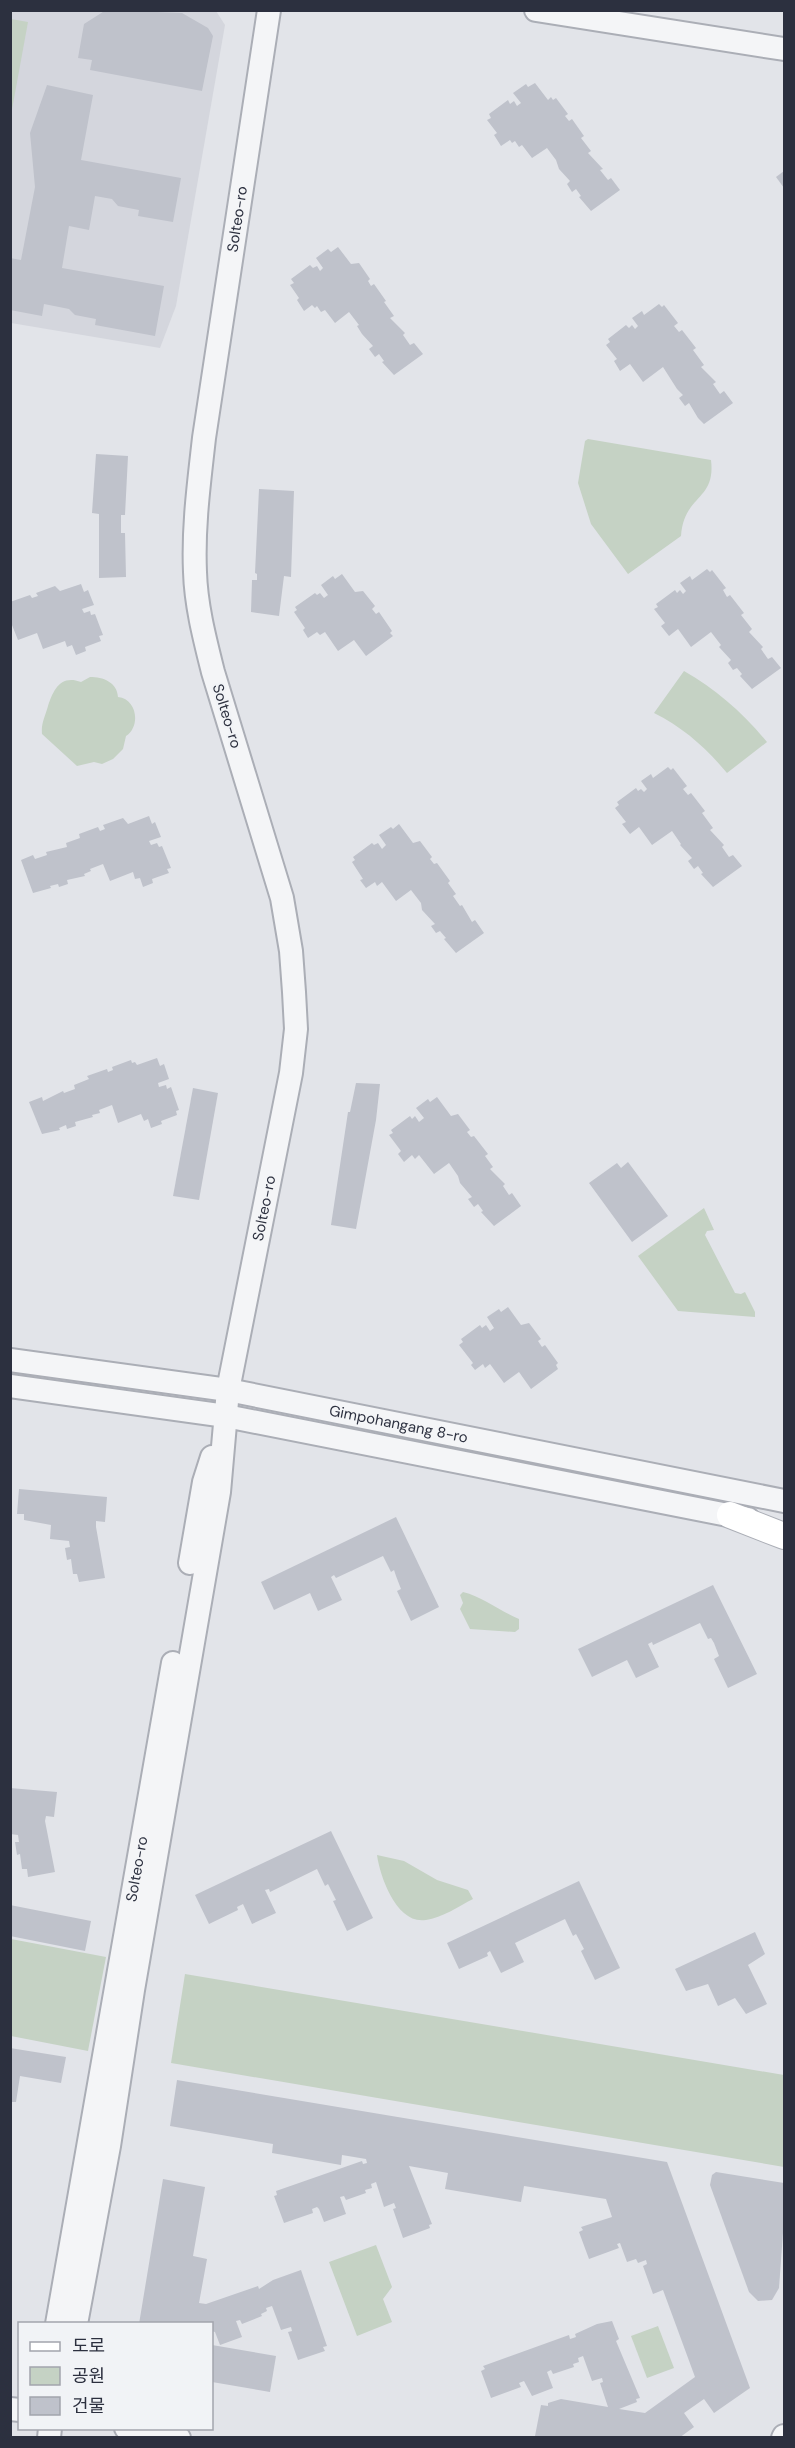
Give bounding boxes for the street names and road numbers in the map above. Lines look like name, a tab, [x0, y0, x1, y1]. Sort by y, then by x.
street label: Solteo-ro	[222, 185, 252, 253]
street label: Solteo-ro	[208, 681, 246, 751]
street label: Solteo-ro	[248, 1174, 280, 1243]
street label: Gimpohangang 8-ro	[327, 1400, 470, 1448]
street label: Solteo-ro	[121, 1834, 152, 1903]

